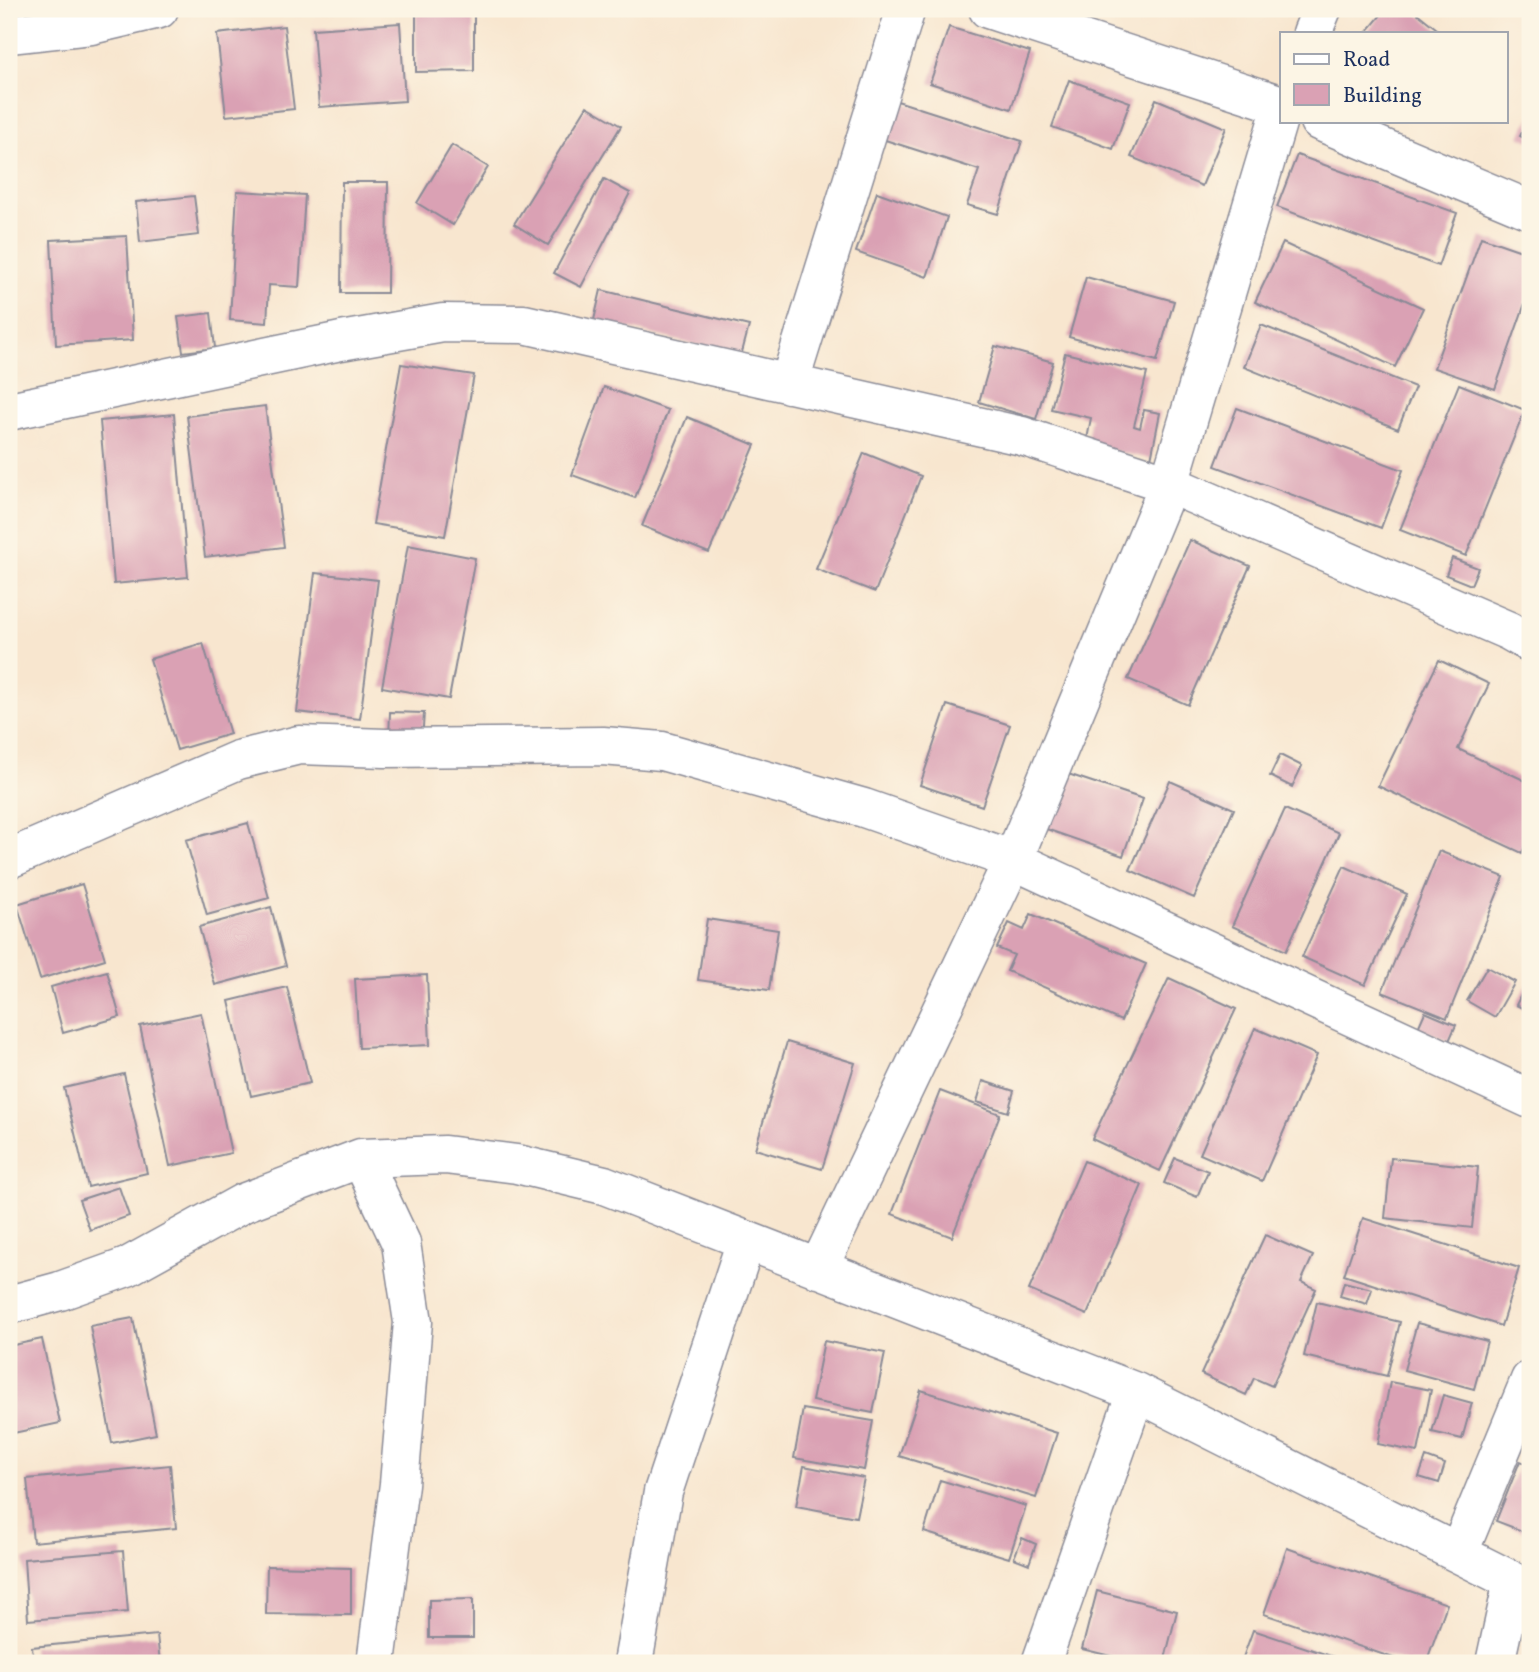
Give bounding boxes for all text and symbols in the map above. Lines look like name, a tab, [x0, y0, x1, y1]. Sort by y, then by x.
legend	[1280, 32, 1508, 122]
text: Road	[1343, 46, 1390, 75]
text: Building	[1343, 82, 1422, 111]

